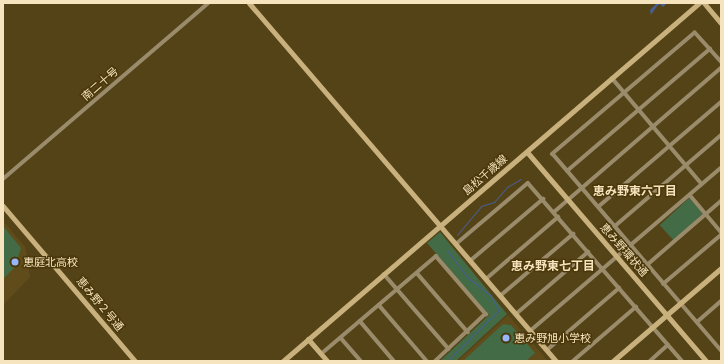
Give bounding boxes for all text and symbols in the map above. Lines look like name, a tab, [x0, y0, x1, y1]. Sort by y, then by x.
street label: 南二十号	[79, 65, 121, 103]
street label: 島松千歳線	[460, 152, 510, 198]
district label: 恵み野東六丁目	[593, 184, 677, 198]
street label: 恵み野環状通	[597, 221, 651, 279]
place label: 恵庭北高校	[23, 255, 78, 269]
marker: 恵庭北高校	[10, 257, 20, 267]
district label: 恵み野東七丁目	[511, 259, 595, 273]
street label: 恵み野２号通	[74, 274, 126, 334]
place label: 恵み野旭小学校	[514, 331, 591, 345]
marker: 恵み野旭小学校	[501, 333, 511, 343]

